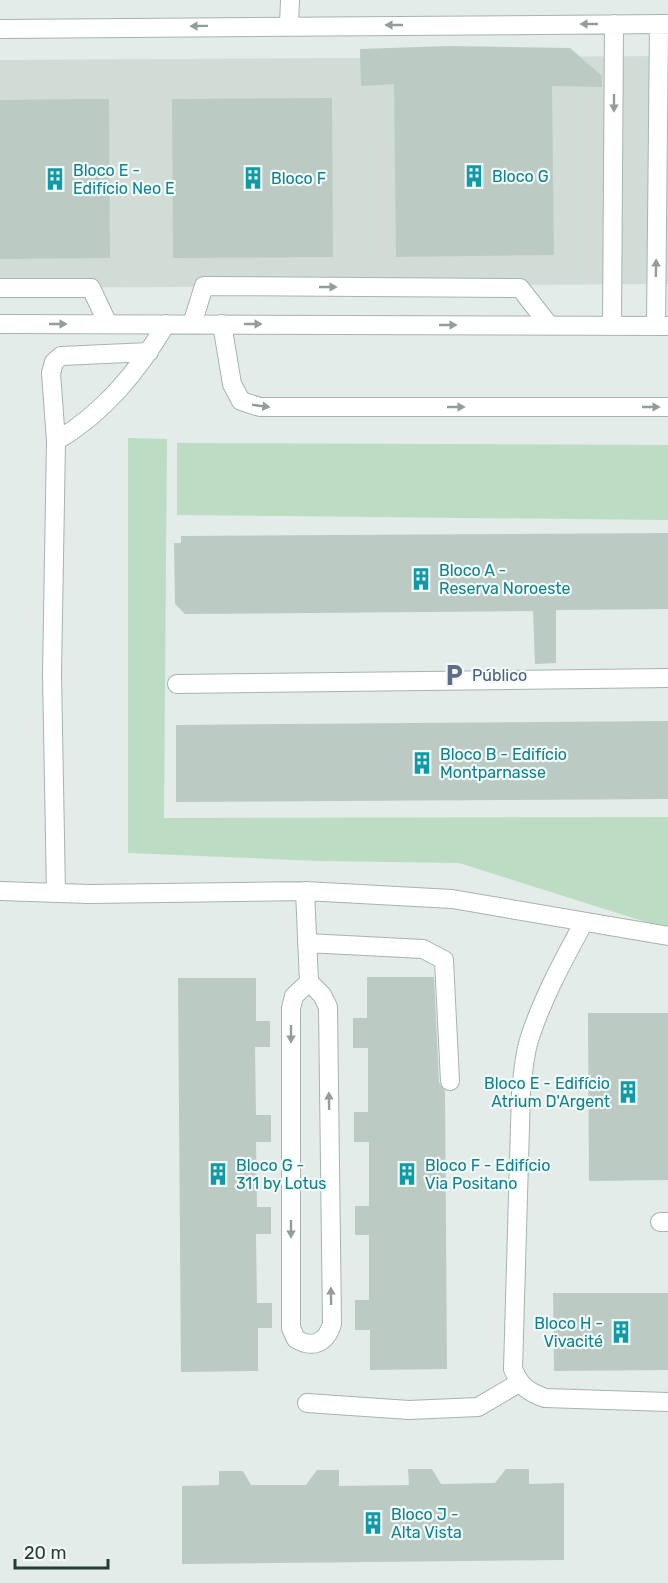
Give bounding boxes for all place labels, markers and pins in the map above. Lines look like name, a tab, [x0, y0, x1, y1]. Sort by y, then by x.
place label: Bloco E - Edifício Neo E	[73, 161, 175, 198]
building icon: Bloco G	[461, 163, 487, 189]
building icon: Bloco F	[240, 165, 266, 191]
building icon: Bloco E - Edifício Neo E	[42, 166, 68, 192]
place label: Bloco G	[492, 167, 549, 186]
place label: Bloco F	[271, 169, 326, 188]
place label: Bloco A - Reserva Noroeste	[439, 561, 571, 598]
building icon: Bloco A - Reserva Noroeste	[408, 566, 434, 592]
parking icon: Público	[441, 662, 467, 688]
place label: Público	[472, 666, 527, 685]
place label: Bloco B - Edifício Montparnasse	[440, 745, 567, 782]
building icon: Bloco B - Edifício Montparnasse	[409, 750, 435, 776]
place label: Bloco E - Edifício Atrium D'Argent	[484, 1074, 610, 1111]
building icon: Bloco E - Edifício Atrium D'Argent	[615, 1079, 641, 1105]
place label: Bloco G - 311 by Lotus	[236, 1156, 326, 1193]
place label: Bloco F - Edifício Via Positano	[425, 1156, 550, 1193]
building icon: Bloco G - 311 by Lotus	[205, 1161, 231, 1187]
building icon: Bloco F - Edifício Via Positano	[394, 1161, 420, 1187]
place label: Bloco H - Vivacité	[534, 1314, 603, 1351]
building icon: Bloco H - Vivacité	[608, 1319, 634, 1345]
place label: Bloco J - Alta Vista	[391, 1505, 462, 1542]
building icon: Bloco J - Alta Vista	[360, 1510, 386, 1536]

